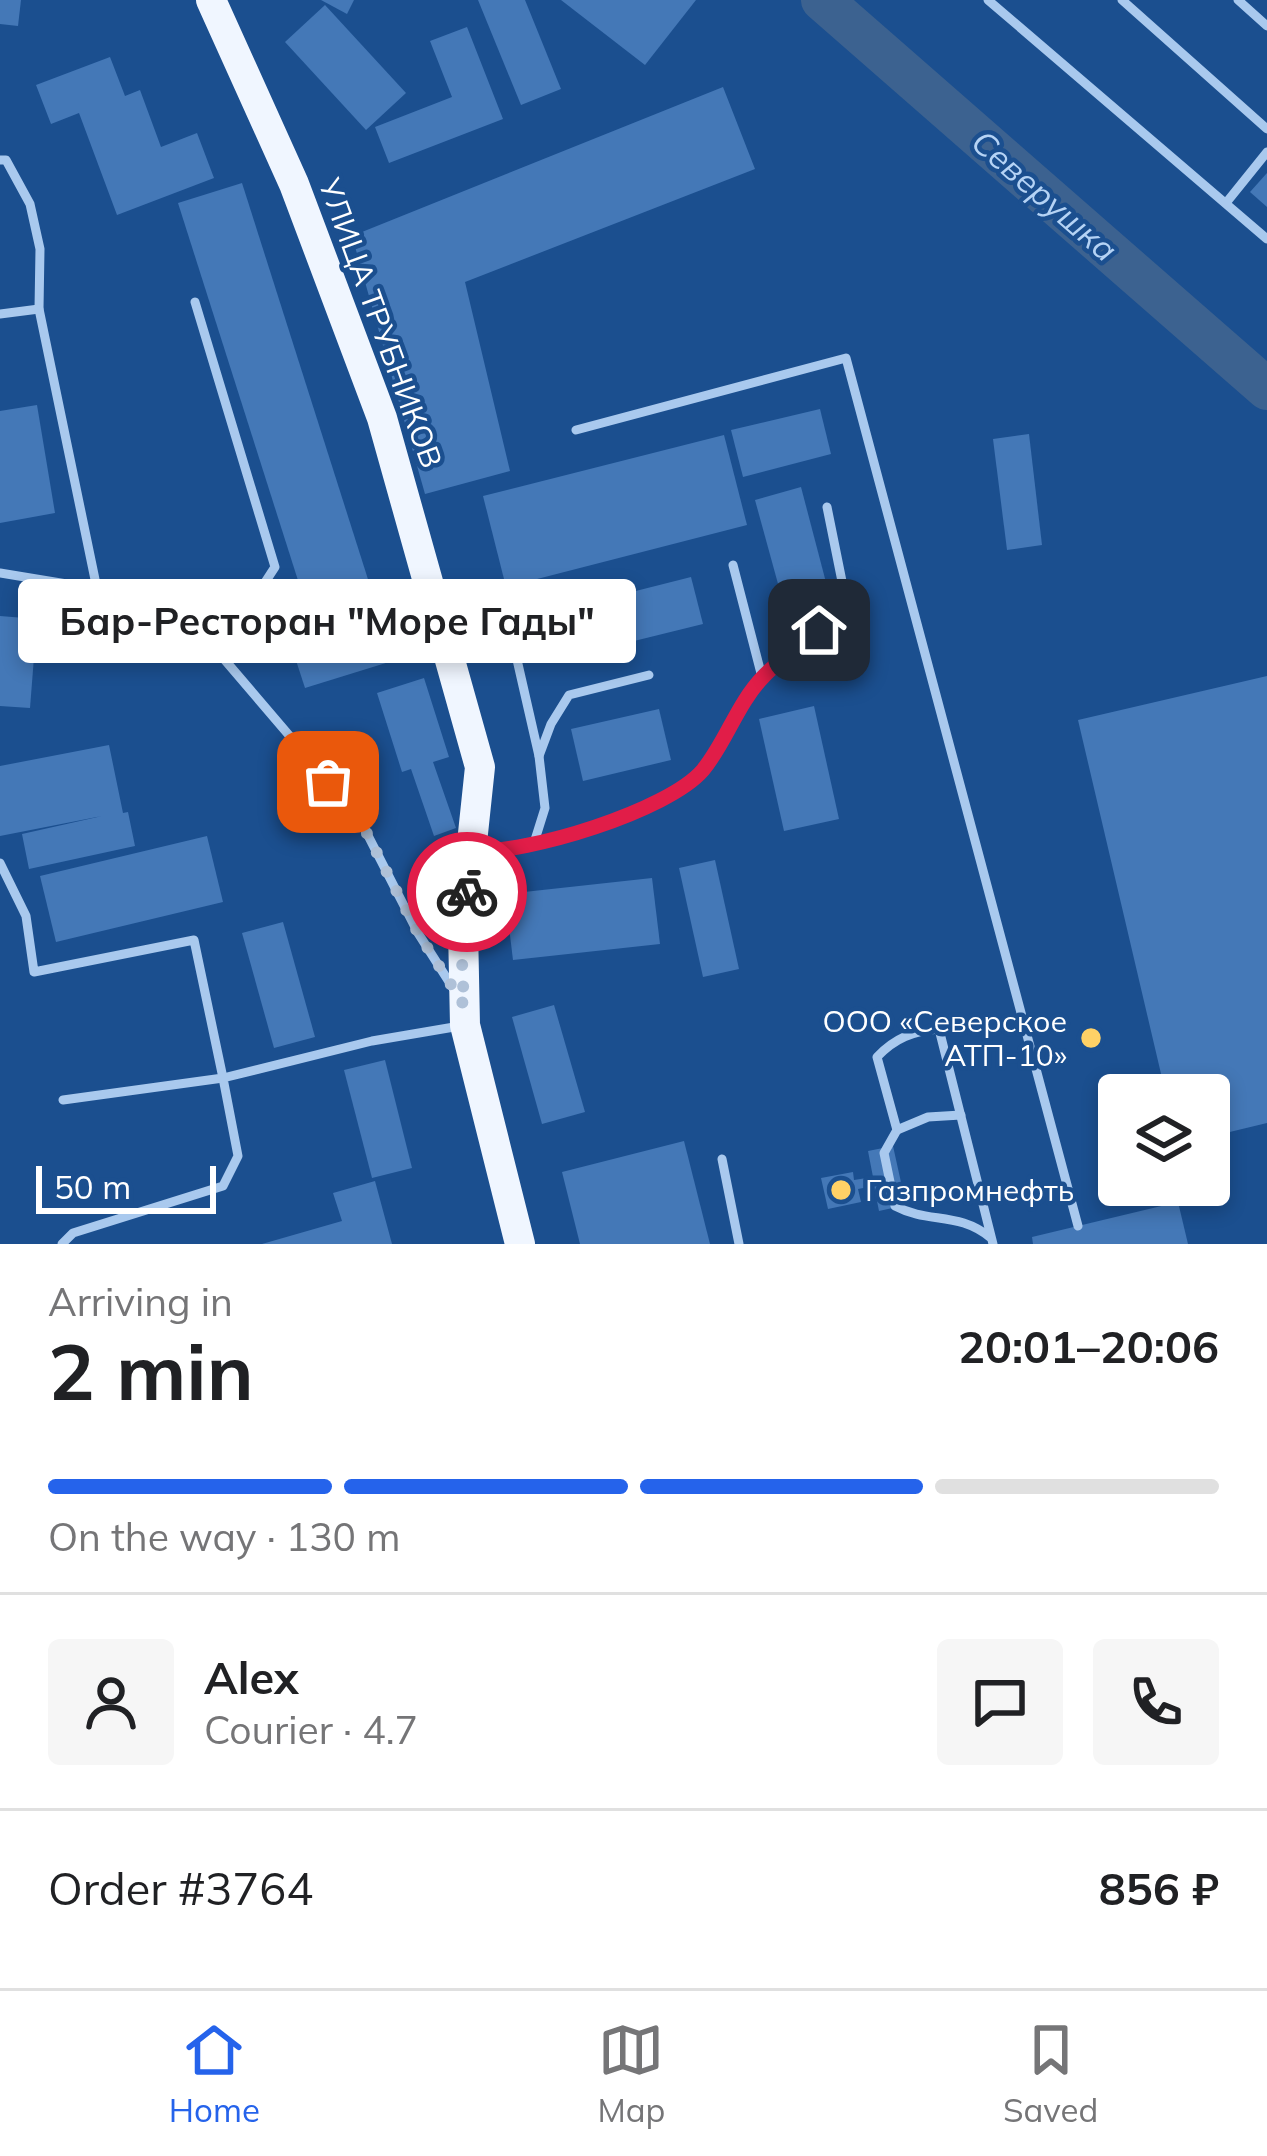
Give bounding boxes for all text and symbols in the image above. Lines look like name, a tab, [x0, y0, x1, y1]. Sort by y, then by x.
water label: Северушка	[964, 121, 1126, 269]
street label: УЛИЦА ТРУБНИКОВ	[311, 172, 451, 473]
callout: Бар-Ресторан "Море Гады"	[19, 578, 637, 662]
pin	[768, 579, 870, 681]
text: Бар-Ресторан "Море Гады"	[59, 596, 595, 645]
icon: home	[786, 597, 852, 663]
pin	[277, 731, 379, 833]
icon: bag	[295, 749, 361, 815]
courier	[407, 832, 527, 952]
icon: bike	[434, 859, 500, 925]
place label: ООО «Северское АТП-10»	[823, 1002, 1067, 1074]
marker: ООО «Северское АТП-10»	[1078, 1025, 1104, 1051]
map controls	[1098, 1074, 1230, 1206]
button: layers	[1098, 1074, 1230, 1206]
scale bar	[36, 1160, 216, 1213]
text: 50 m	[54, 1166, 131, 1207]
place label: Газпромнефть	[865, 1171, 1074, 1209]
marker: Газпромнефть	[828, 1177, 854, 1203]
text: Arriving in	[48, 1277, 233, 1326]
text: 20:01–20:06	[958, 1318, 1219, 1374]
text: 2 min	[48, 1322, 254, 1420]
text: On the way · 130 m	[48, 1512, 400, 1561]
button: person	[48, 1639, 174, 1765]
button: chat	[937, 1639, 1063, 1765]
button: phone	[1093, 1639, 1219, 1765]
text: Alex	[204, 1649, 299, 1705]
text: Courier · 4.7	[204, 1705, 418, 1754]
text: Order #3764	[48, 1860, 313, 1916]
text: 856 ₽	[1099, 1860, 1219, 1916]
tab: Home	[169, 2017, 260, 2130]
tab: Map	[597, 2017, 665, 2130]
tab: Saved	[1003, 2017, 1098, 2130]

